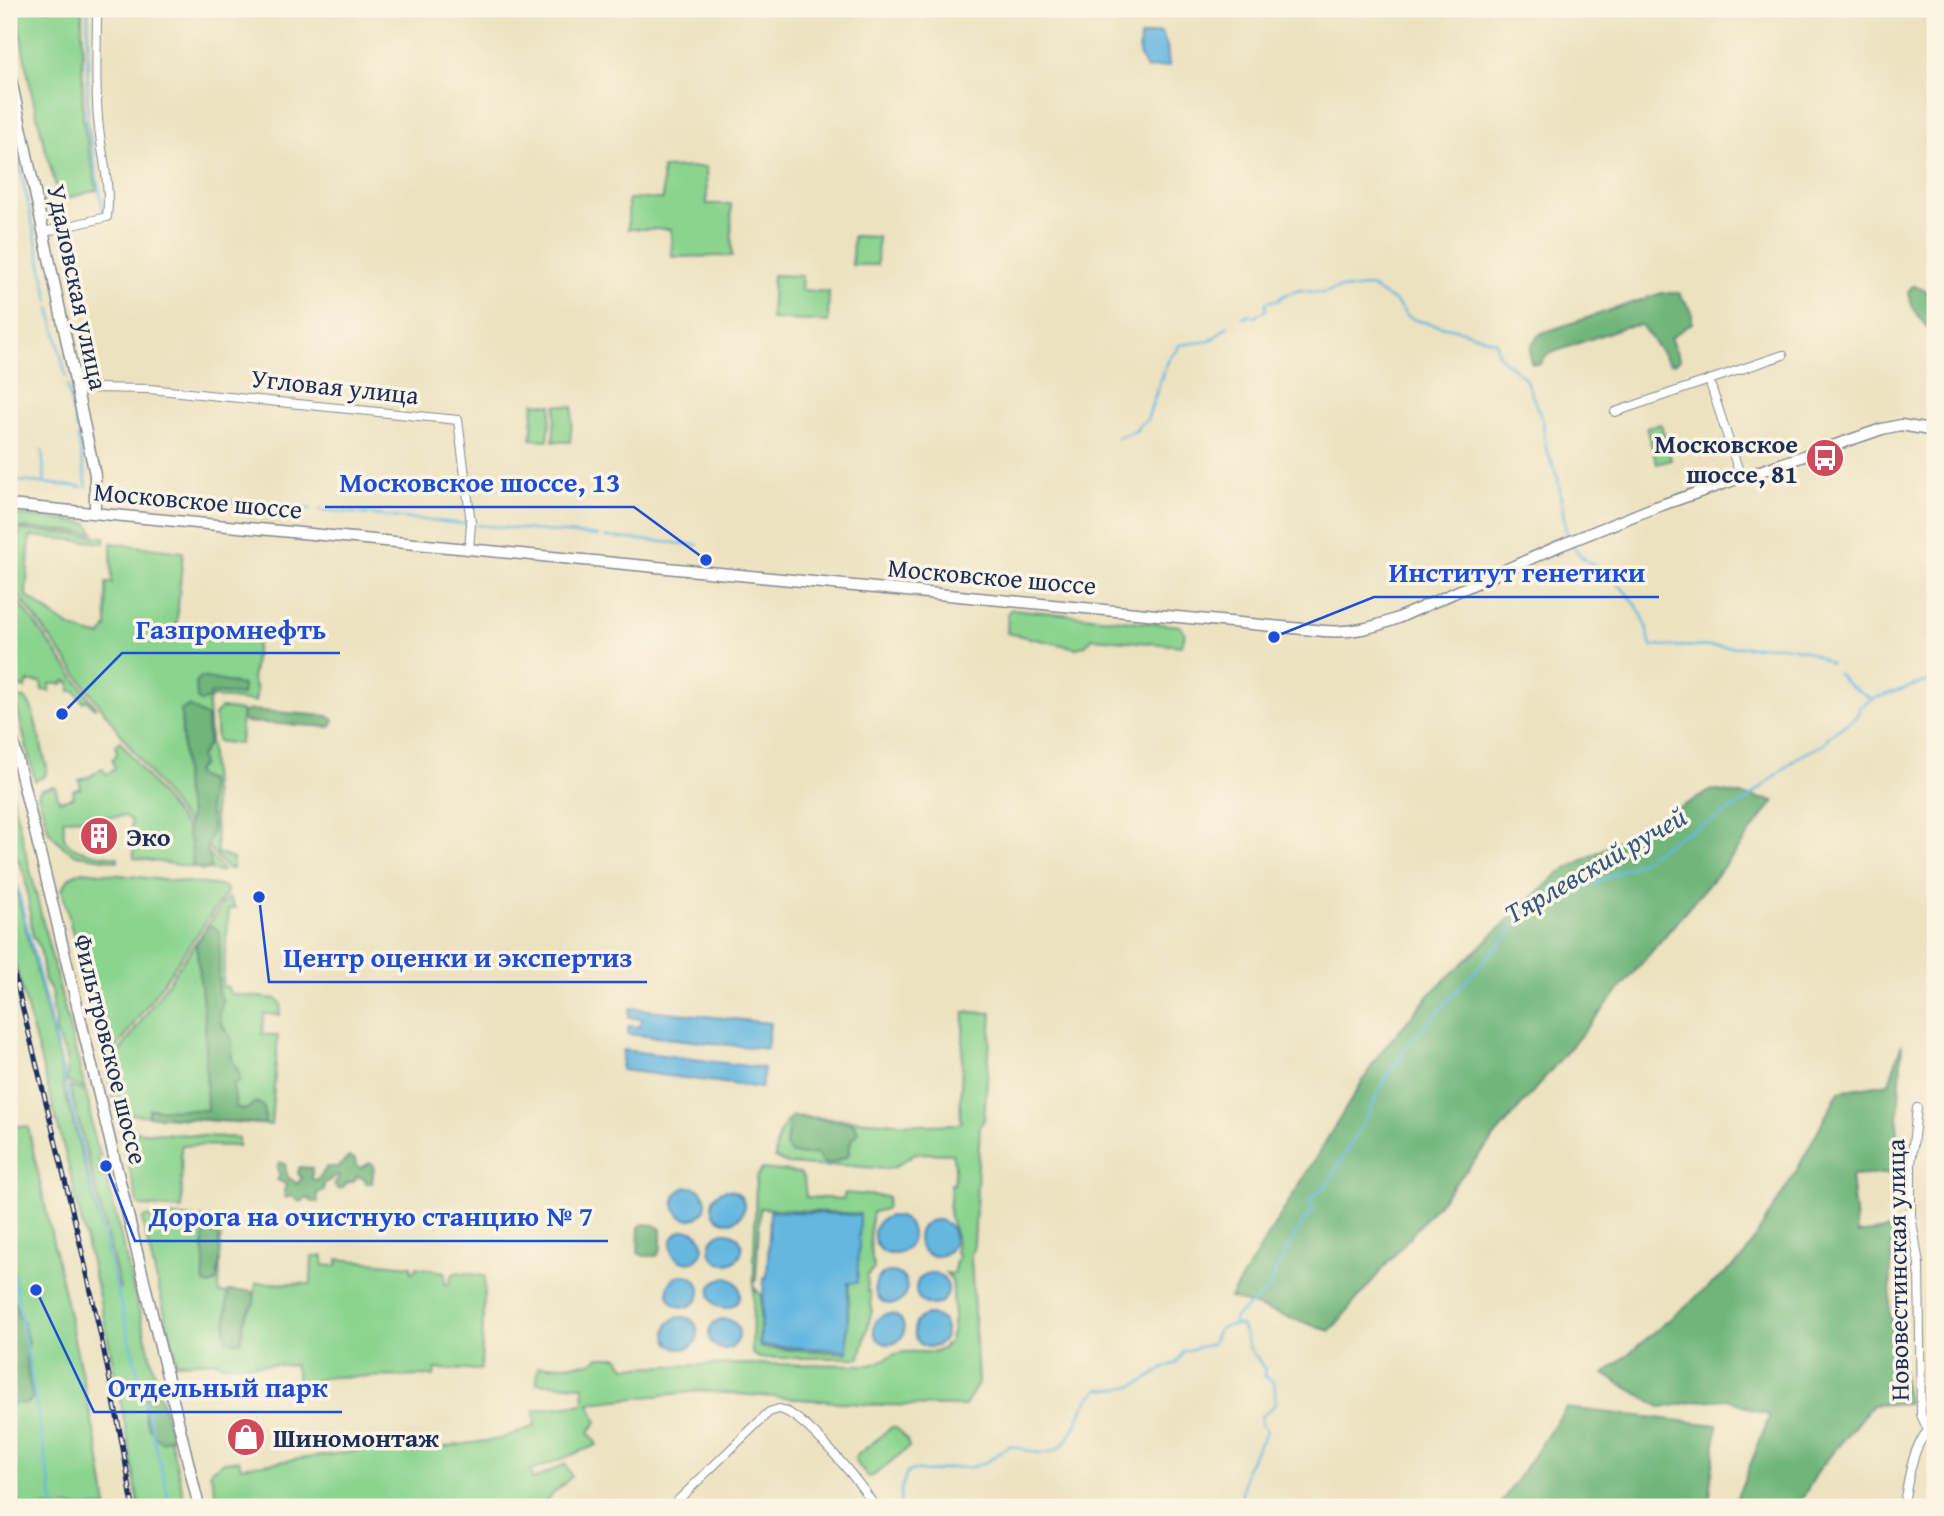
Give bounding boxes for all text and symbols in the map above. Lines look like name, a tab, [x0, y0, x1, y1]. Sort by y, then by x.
street label: Удаловская улица	[37, 181, 119, 394]
street label: Угловая улица	[249, 358, 421, 414]
place label: Московское шоссе, 81	[1654, 424, 1798, 493]
bus stop icon: Московское шоссе, 81	[1804, 437, 1846, 479]
callout: Московское шоссе, 13	[325, 458, 634, 507]
text: Московское шоссе, 13	[339, 461, 621, 502]
street label: Московское шоссе	[92, 471, 304, 529]
street label: Московское шоссе	[886, 547, 1098, 605]
callout: Институт генетики	[1374, 548, 1659, 597]
text: Институт генетики	[1389, 551, 1645, 592]
callout: Газпромнефть	[122, 604, 340, 653]
text: Газпромнефть	[136, 608, 326, 649]
water label: Тярлевский ручей	[1496, 795, 1694, 933]
building icon: Эко	[78, 815, 120, 857]
place label: Эко	[126, 817, 171, 856]
street label: Фильтровское шоссе	[64, 930, 158, 1168]
callout: Центр оценки и экспертиз	[269, 933, 647, 982]
text: Центр оценки и экспертиз	[283, 936, 633, 977]
street label: Нововестинская улица	[1875, 1138, 1919, 1402]
callout: Дорога на очистную станцию № 7	[135, 1192, 608, 1241]
text: Дорога на очистную станцию № 7	[148, 1195, 593, 1236]
callout: Отдельный парк	[94, 1363, 342, 1412]
text: Отдельный парк	[108, 1366, 329, 1407]
shop icon: Шиномонтаж	[225, 1416, 267, 1458]
place label: Шиномонтаж	[273, 1418, 439, 1457]

